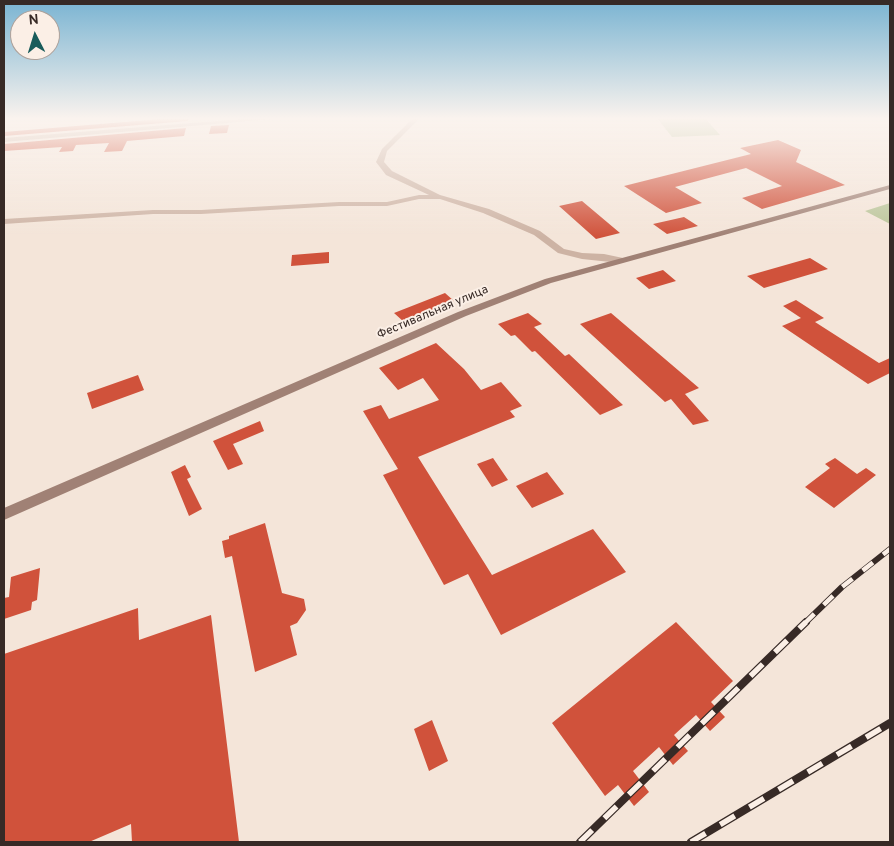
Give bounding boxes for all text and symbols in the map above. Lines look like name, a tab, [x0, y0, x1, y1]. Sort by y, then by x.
north arrow	[10, 10, 60, 60]
text: N	[28, 12, 39, 29]
street label: Фестивальная улица	[375, 283, 491, 343]

